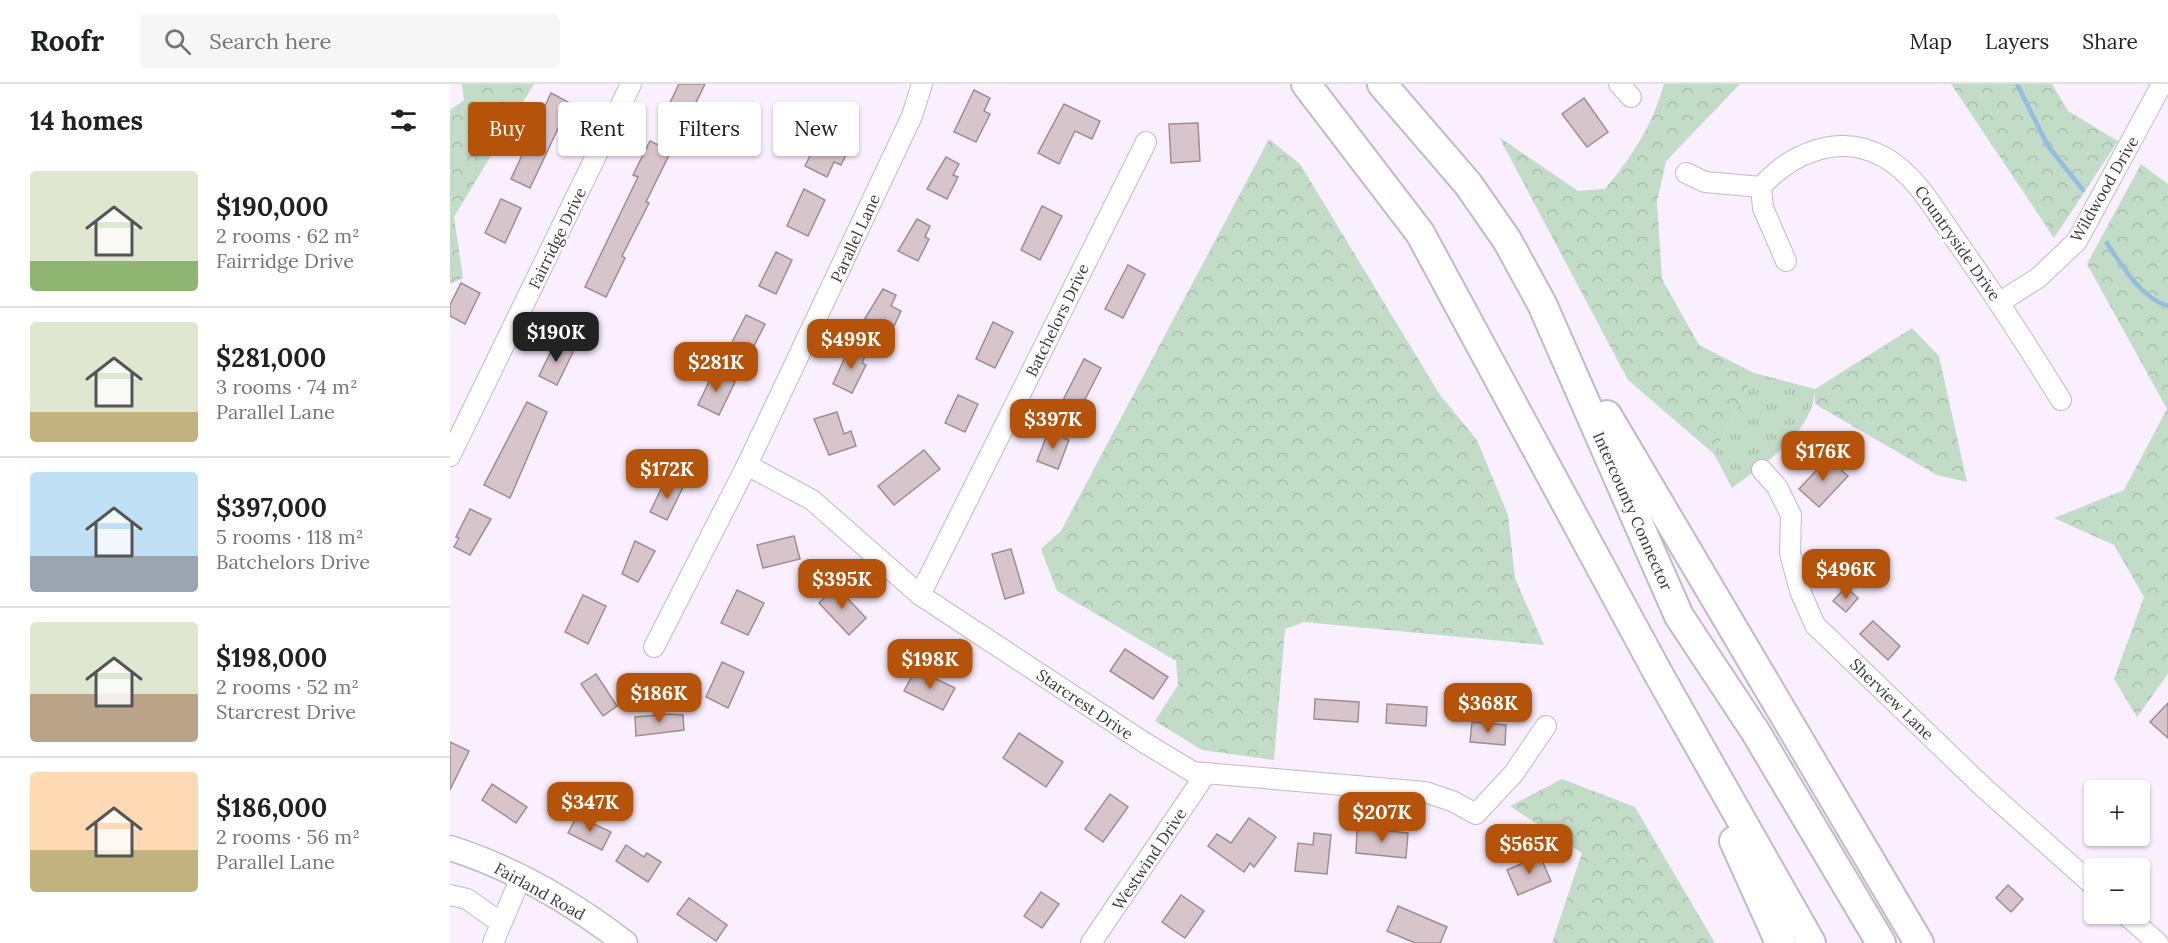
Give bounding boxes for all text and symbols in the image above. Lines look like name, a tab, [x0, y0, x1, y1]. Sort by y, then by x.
search box	[140, 14, 560, 68]
text: Roofr	[30, 23, 104, 59]
icon: search	[161, 25, 194, 58]
text: Search here	[209, 27, 331, 55]
text: Map	[1909, 28, 1952, 55]
text: Layers	[1985, 28, 2049, 55]
text: Share	[2082, 28, 2138, 55]
chip: Buy	[468, 102, 546, 156]
chip: Rent	[558, 102, 646, 156]
chip: Filters	[658, 102, 761, 156]
chip: New	[773, 102, 859, 156]
text: 14 homes	[30, 104, 143, 137]
icon: filters	[387, 104, 420, 137]
street label: Wildwood Drive	[2066, 132, 2143, 246]
street label: Countryside Drive	[1911, 182, 2005, 305]
street label: Fairridge Drive	[524, 184, 590, 292]
text: $190,000	[216, 190, 329, 223]
street label: Parallel Lane	[826, 190, 884, 285]
icon: home	[78, 195, 150, 267]
text: 2 rooms · 62 m²	[216, 223, 360, 248]
text: Fairridge Drive	[216, 248, 354, 273]
street label: Batchelors Drive	[1021, 260, 1093, 380]
pin: $190K	[514, 312, 598, 363]
text: $190K	[527, 319, 585, 344]
pin: $499K	[809, 319, 893, 370]
text: $499K	[821, 326, 881, 351]
text: $281,000	[216, 341, 326, 374]
pin: $281K	[674, 342, 758, 393]
icon: home	[78, 346, 150, 418]
text: $281K	[688, 349, 744, 374]
text: 3 rooms · 74 m²	[216, 374, 358, 399]
text: Parallel Lane	[216, 399, 335, 424]
pin: $397K	[1011, 399, 1095, 450]
text: $397K	[1024, 406, 1082, 431]
street label: Intercounty Connector	[1589, 428, 1677, 594]
pin: $176K	[1781, 431, 1865, 482]
text: $176K	[1796, 438, 1851, 463]
pin: $172K	[625, 449, 709, 500]
text: $172K	[640, 456, 694, 481]
text: $397,000	[216, 491, 327, 524]
icon: home	[78, 496, 150, 568]
text: 5 rooms · 118 m²	[216, 524, 363, 549]
text: Batchelors Drive	[216, 549, 370, 574]
pin: $496K	[1804, 549, 1888, 600]
text: $496K	[1816, 556, 1876, 581]
pin: $395K	[800, 559, 884, 610]
text: $395K	[812, 566, 872, 591]
pin: $198K	[888, 639, 972, 690]
text: $198,000	[216, 641, 327, 674]
icon: home	[78, 646, 150, 718]
text: $198K	[901, 646, 959, 671]
street label: Sherview Lane	[1846, 654, 1938, 744]
street label: Starcrest Drive	[1033, 664, 1137, 744]
pin: $186K	[617, 673, 701, 724]
text: 2 rooms · 52 m²	[216, 674, 359, 699]
text: $186K	[630, 680, 688, 705]
pin: $368K	[1446, 683, 1530, 734]
text: $368K	[1458, 690, 1518, 715]
text: Starcrest Drive	[216, 699, 356, 724]
map controls	[2084, 780, 2150, 924]
button: +	[2084, 780, 2150, 846]
pin: $347K	[548, 782, 632, 833]
text: $347K	[561, 789, 619, 814]
text: $186,000	[216, 791, 327, 824]
pin: $207K	[1340, 792, 1424, 843]
icon: home	[78, 796, 150, 868]
text: $207K	[1353, 799, 1411, 824]
street label: Westwind Drive	[1108, 804, 1191, 914]
text: 2 rooms · 56 m²	[216, 824, 360, 849]
pin: $565K	[1487, 824, 1571, 875]
text: $565K	[1499, 831, 1559, 856]
text: Parallel Lane	[216, 849, 335, 874]
street label: Fairland Road	[491, 858, 589, 924]
button: −	[2084, 858, 2150, 924]

